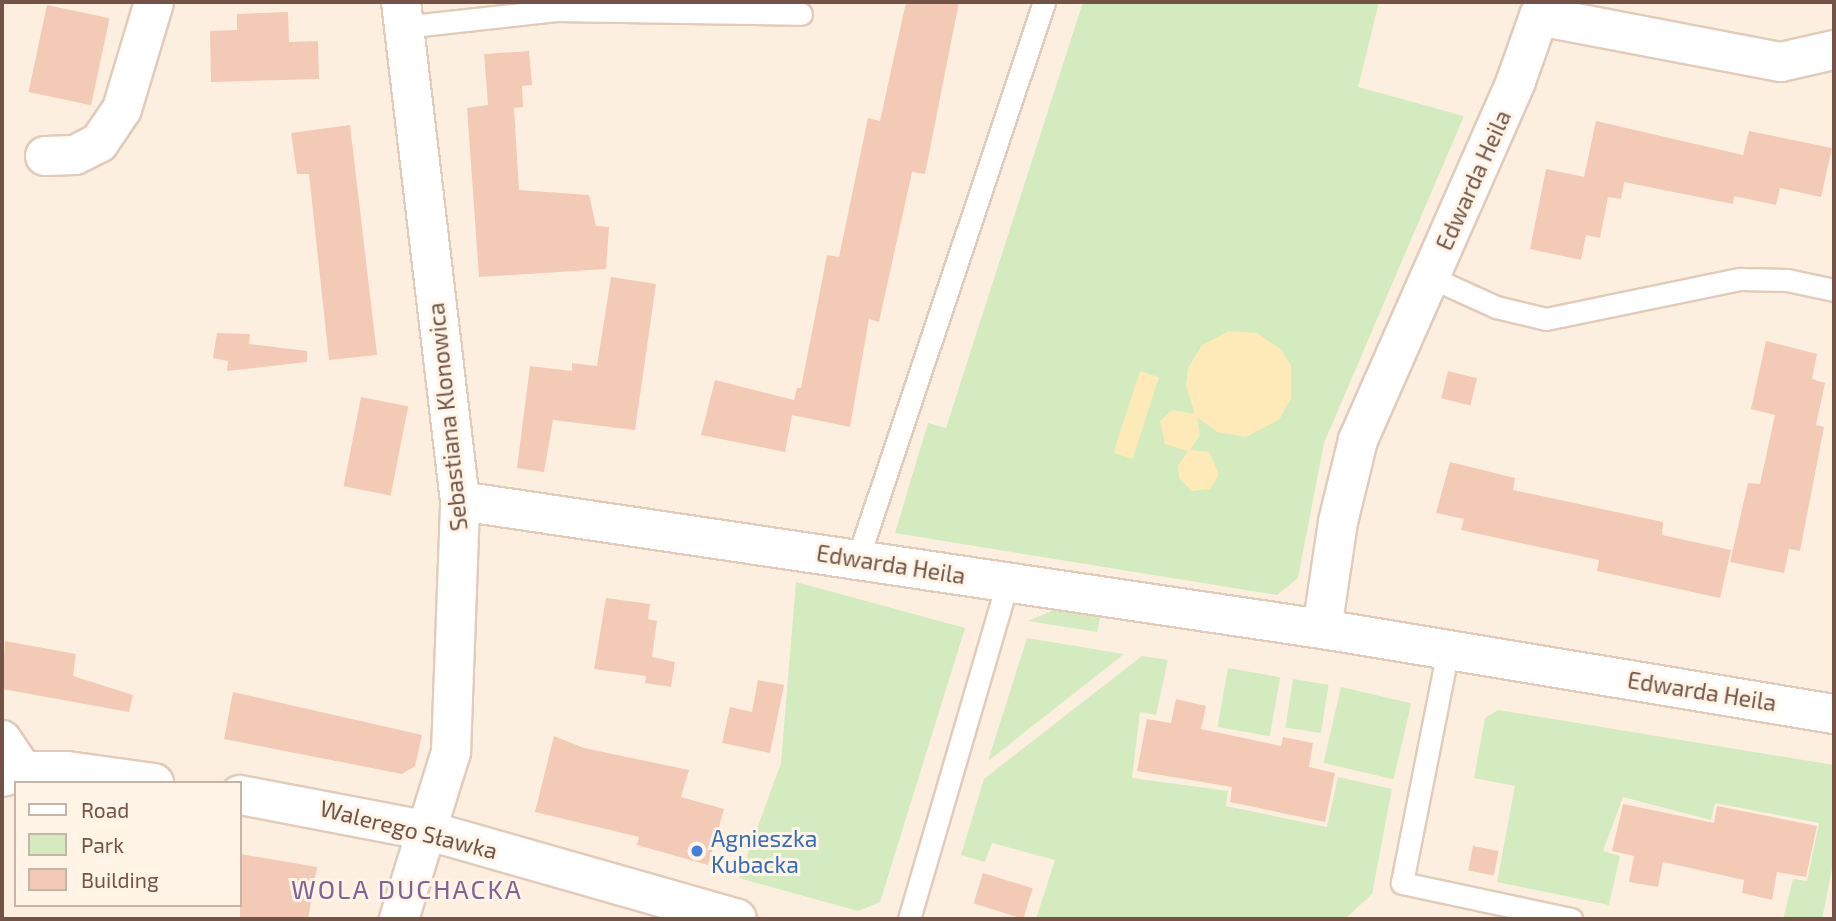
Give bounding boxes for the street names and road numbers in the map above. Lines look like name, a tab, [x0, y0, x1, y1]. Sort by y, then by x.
street label: Edwarda Heila	[1430, 106, 1516, 254]
street label: Sebastiana Klonowica	[421, 302, 473, 532]
street label: Edwarda Heila	[815, 539, 967, 589]
street label: Edwarda Heila	[1626, 666, 1778, 716]
street label: Walerego Sławka	[317, 794, 501, 864]

